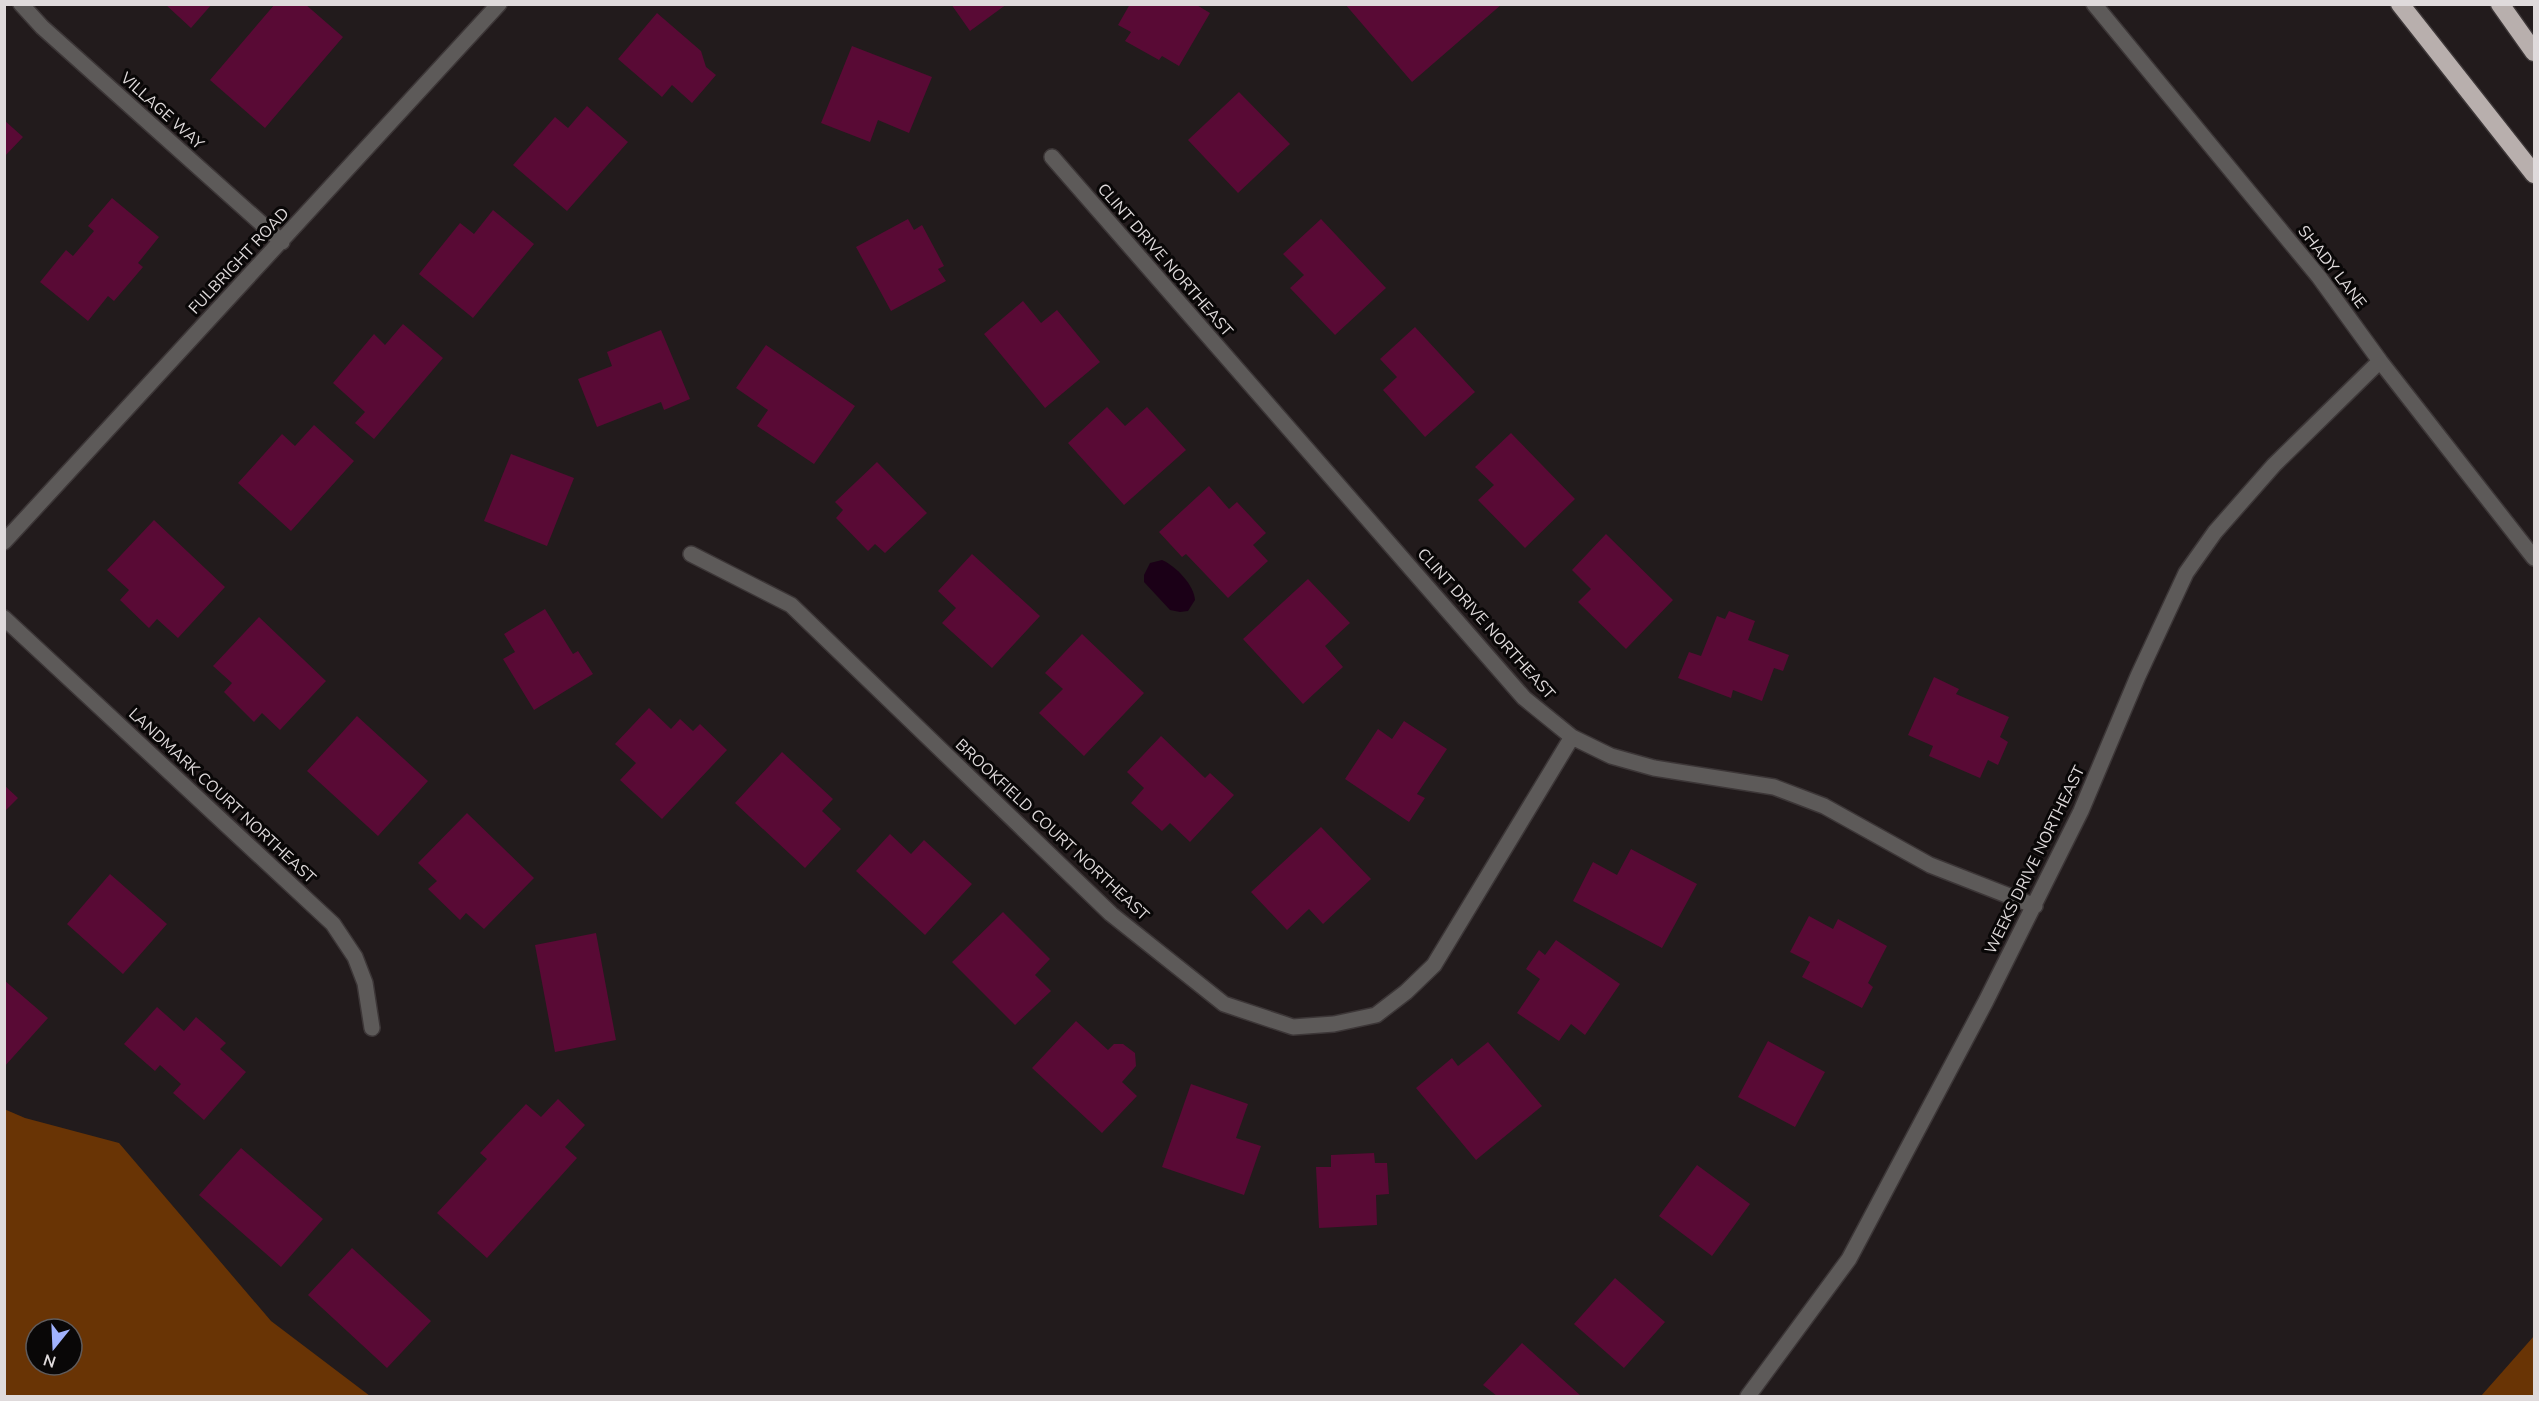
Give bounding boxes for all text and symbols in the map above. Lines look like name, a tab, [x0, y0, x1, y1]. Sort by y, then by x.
street label: VILLAGE WAY	[115, 67, 209, 155]
street label: CLINT DRIVE NORTHEAST	[1092, 179, 1238, 342]
street label: FULBRIGHT ROAD	[184, 203, 294, 319]
street label: SHADY LANE	[2293, 221, 2371, 313]
street label: CLINT DRIVE NORTHEAST	[1412, 544, 1560, 705]
street label: LANDMARK COURT NORTHEAST	[124, 703, 321, 889]
street label: BROOKFIELD COURT NORTHEAST	[950, 734, 1154, 926]
street label: WEEKS DRIVE NORTHEAST	[1980, 762, 2090, 958]
north arrow	[24, 1317, 84, 1377]
text: N	[41, 1348, 59, 1373]

